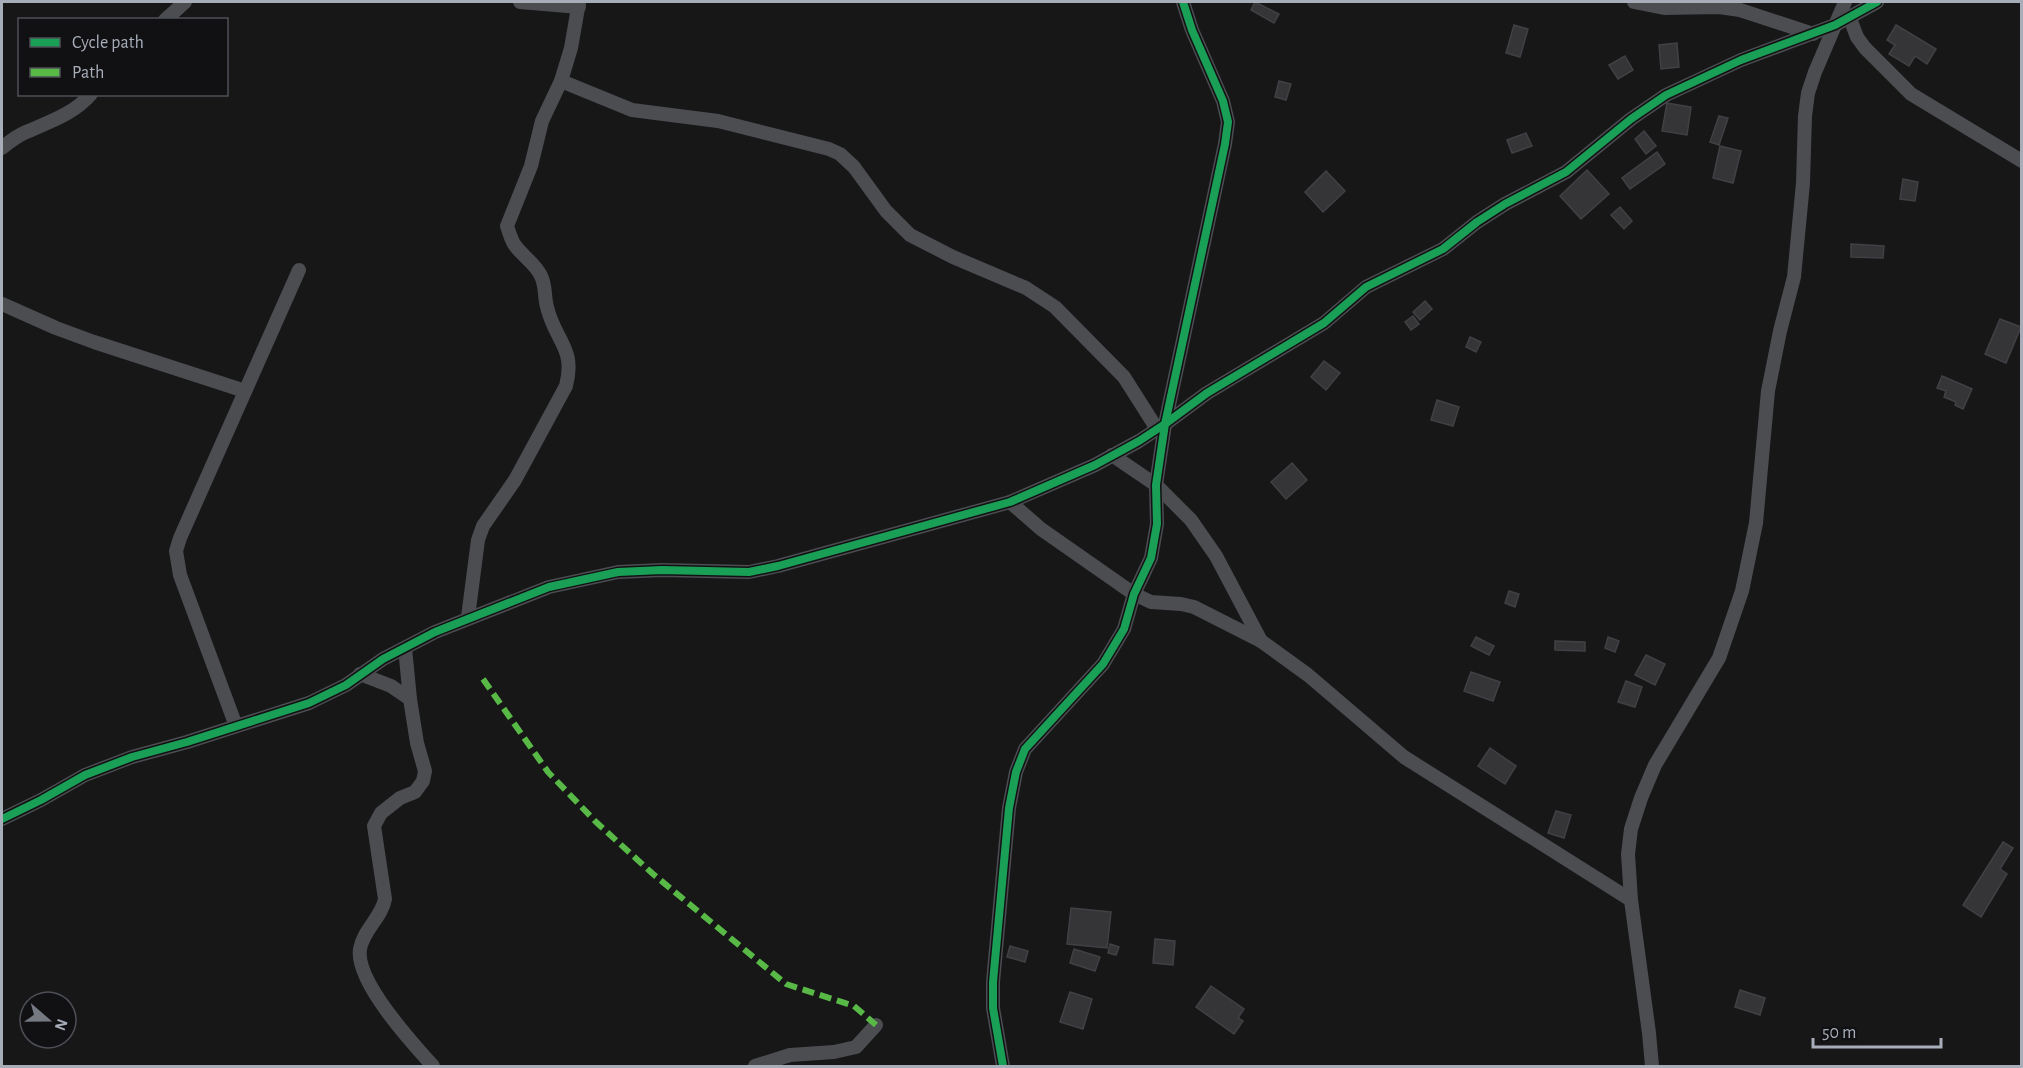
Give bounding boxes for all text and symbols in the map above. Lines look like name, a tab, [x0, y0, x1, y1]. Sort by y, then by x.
legend	[18, 18, 228, 96]
text: Cycle path	[72, 34, 144, 52]
text: Path	[72, 64, 104, 82]
north arrow	[18, 990, 78, 1050]
scale bar	[1813, 1011, 1940, 1049]
text: N	[52, 1017, 71, 1033]
text: 50 m	[1822, 1024, 1856, 1042]

